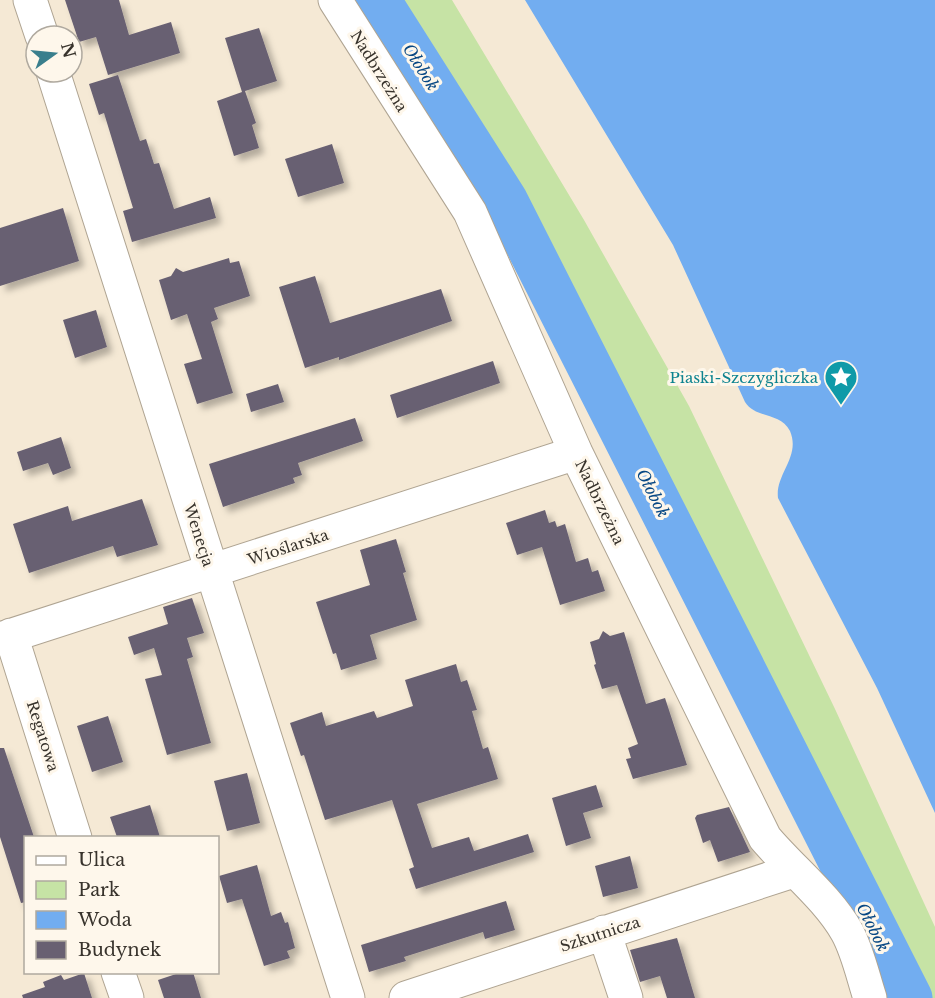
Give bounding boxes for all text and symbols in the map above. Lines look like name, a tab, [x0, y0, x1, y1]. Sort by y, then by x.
north arrow	[24, 24, 84, 84]
street label: Nadbrzeżna	[346, 27, 412, 116]
text: N	[57, 40, 80, 60]
water label: Ołobok	[399, 40, 443, 94]
place icon: Piaski-Szczygliczka	[823, 359, 859, 406]
place label: Piaski-Szczygliczka	[670, 368, 819, 387]
street label: Nadbrzeżna	[571, 456, 629, 548]
water label: Ołobok	[632, 465, 674, 521]
street label: Wenecja	[180, 500, 218, 569]
street label: Wioślarska	[244, 525, 332, 569]
street label: Regatowa	[23, 698, 64, 775]
legend	[24, 836, 219, 974]
text: Ulica	[78, 849, 125, 871]
text: Park	[78, 879, 120, 901]
water label: Ołobok	[852, 899, 894, 955]
text: Woda	[77, 909, 132, 931]
street label: Szkutnicza	[558, 912, 643, 956]
text: Budynek	[78, 939, 161, 961]

